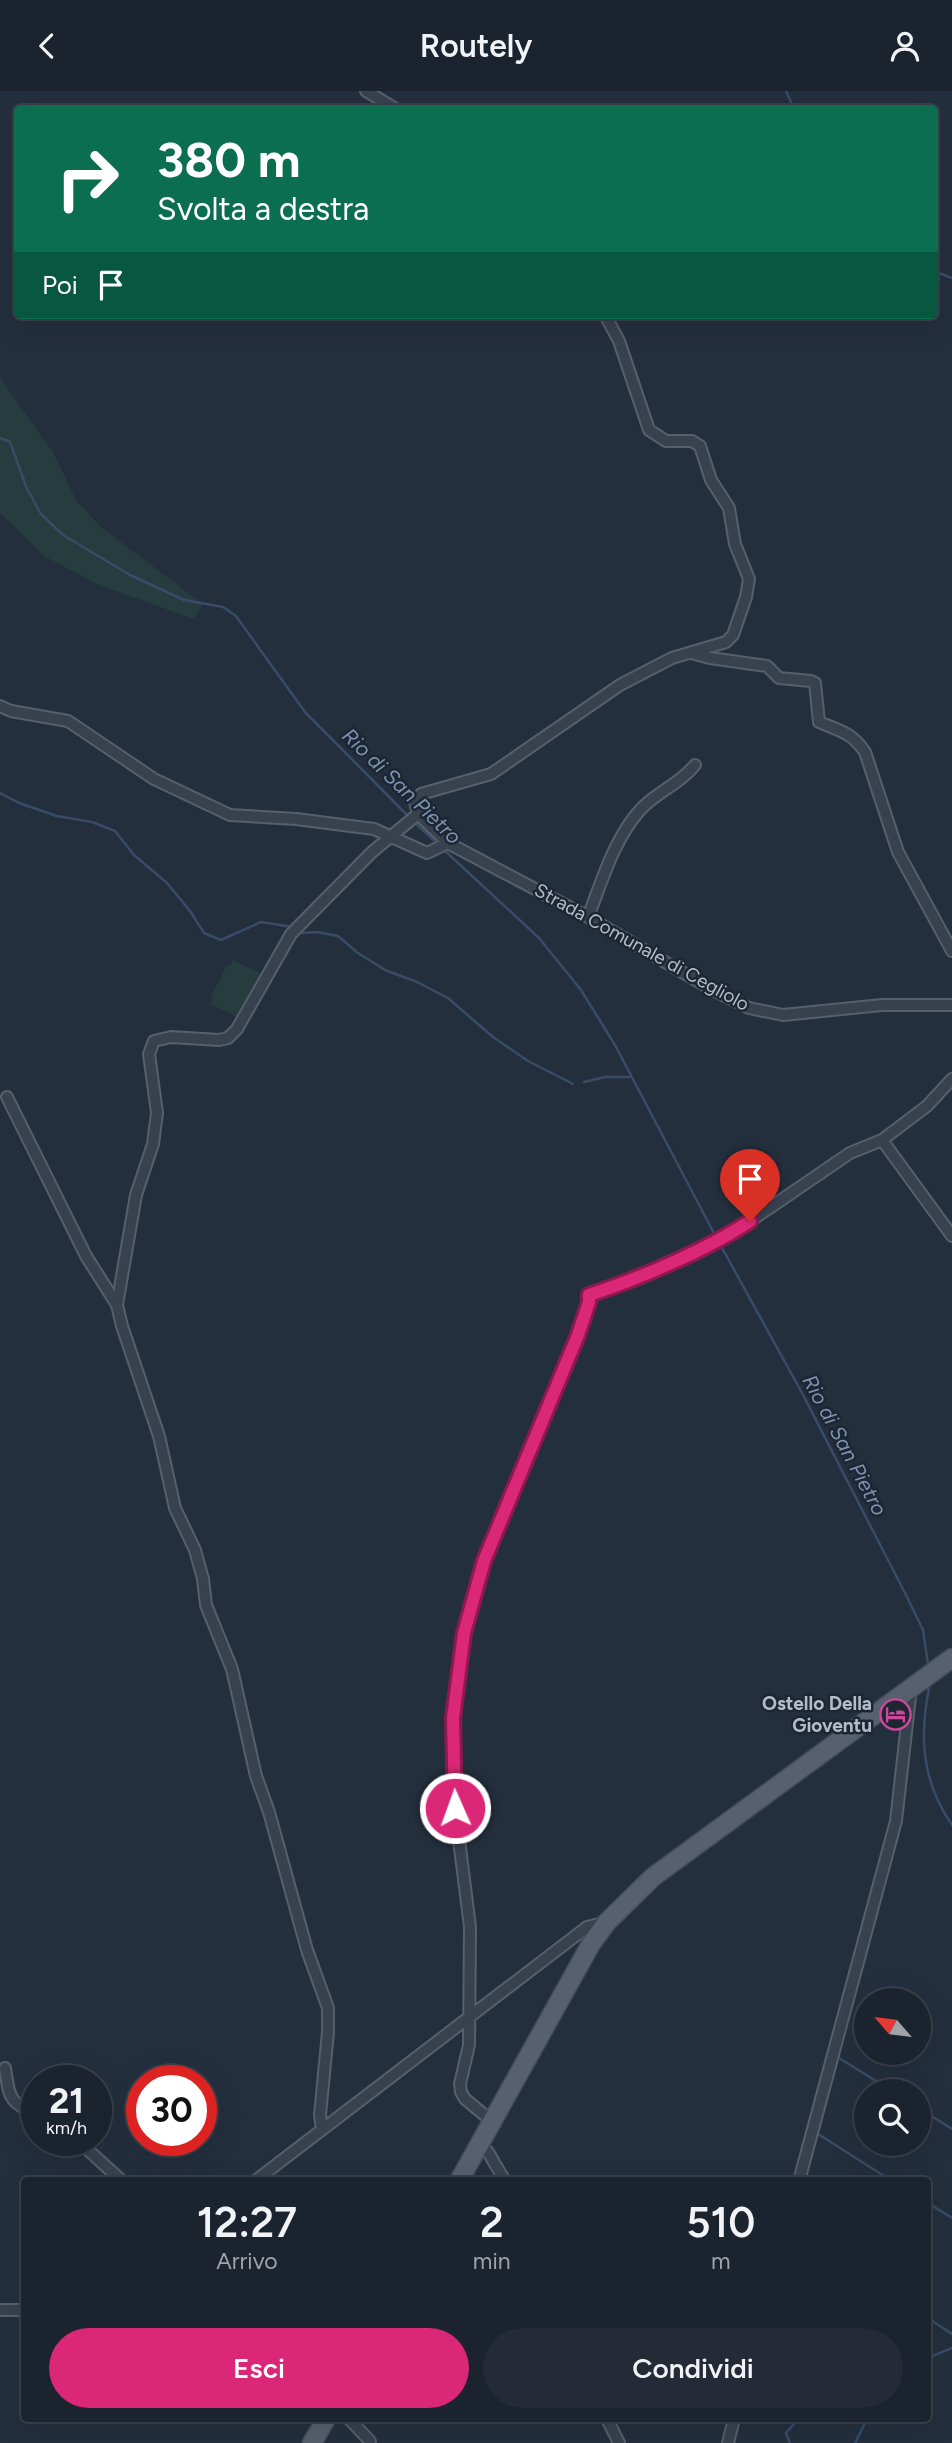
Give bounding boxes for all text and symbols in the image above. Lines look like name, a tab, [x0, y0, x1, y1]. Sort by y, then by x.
icon: back	[28, 27, 66, 65]
text: Routely	[420, 27, 532, 65]
icon: person	[886, 27, 924, 65]
text: 380 m	[157, 130, 300, 189]
icon: right	[42, 133, 133, 224]
text: Svolta a destra	[157, 190, 369, 228]
icon: arrive	[92, 266, 130, 304]
text: Poi	[42, 269, 78, 301]
water label: Rio di San Pietro	[337, 723, 467, 849]
street label: Strada Comunale di Cegliolo	[531, 878, 753, 1016]
pin	[720, 1149, 780, 1221]
icon: arrive	[731, 1160, 769, 1198]
water label: Rio di San Pietro	[797, 1370, 893, 1520]
place label: Ostello Della Gioventu	[762, 1692, 872, 1737]
hotel icon: Ostello Della Gioventu	[878, 1697, 912, 1731]
position arrow	[418, 1771, 492, 1845]
north arrow	[854, 1988, 931, 2065]
map controls	[854, 1988, 931, 2156]
speed limit sign: 30	[126, 2065, 217, 2156]
button: search	[854, 2079, 931, 2156]
text: 21	[49, 2080, 84, 2122]
text: km/h	[46, 2117, 87, 2139]
text: 12:27	[197, 2197, 297, 2248]
text: 2	[480, 2197, 504, 2248]
text: 510	[686, 2197, 755, 2248]
text: Arrivo	[216, 2247, 278, 2275]
text: min	[473, 2247, 511, 2275]
text: m	[711, 2247, 731, 2275]
button: Esci	[49, 2328, 469, 2408]
button: Condividi	[483, 2328, 903, 2408]

